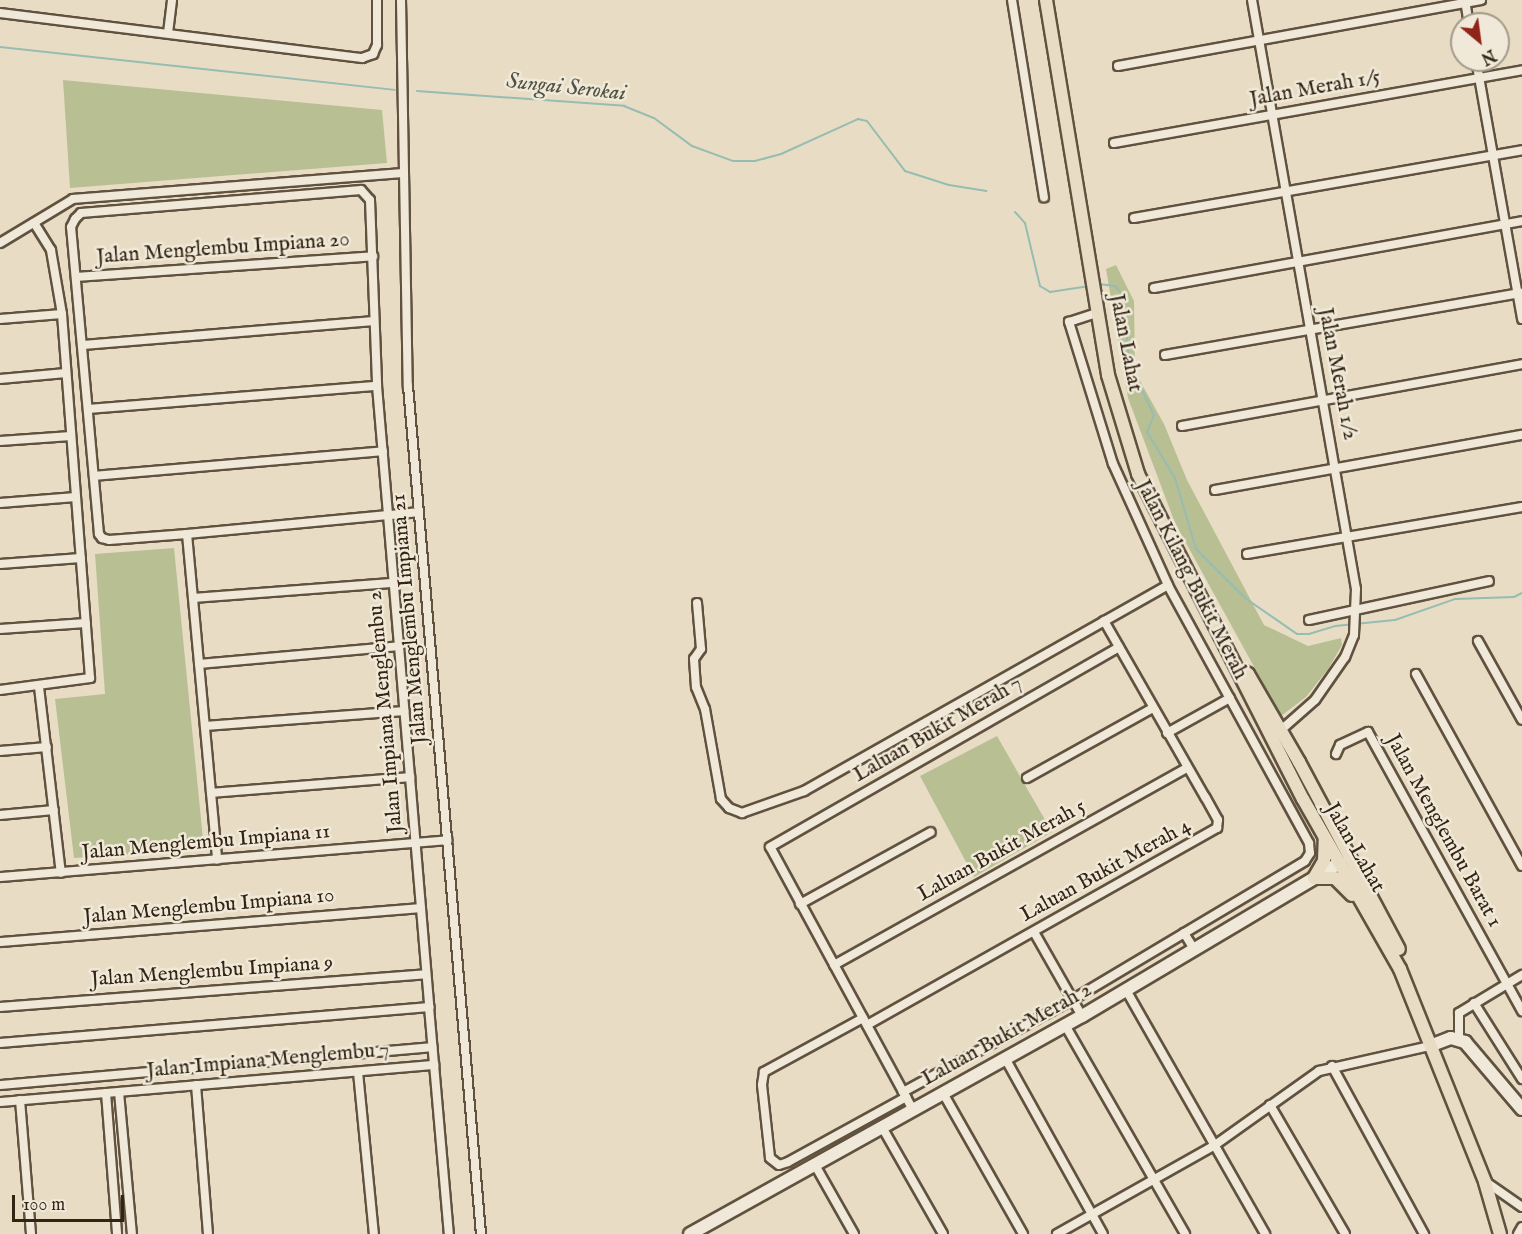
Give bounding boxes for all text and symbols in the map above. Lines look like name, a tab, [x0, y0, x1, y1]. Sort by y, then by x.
north arrow	[1450, 12, 1510, 72]
text: N	[1477, 44, 1499, 68]
street label: Jalan Merah 1/5	[1248, 65, 1382, 113]
water label: Sungai Serokai	[505, 69, 627, 107]
street label: Jalan Menglembu Impiana 20	[96, 228, 350, 270]
street label: Jalan Lahat	[1103, 292, 1147, 394]
street label: Jalan Merah 1/2	[1312, 306, 1362, 442]
street label: Jalan Kilang Bukit Merah	[1130, 476, 1252, 684]
street label: Jalan Menglembu Impiana 21	[386, 493, 434, 745]
street label: Jalan Impiana Menglembu 2	[363, 590, 409, 834]
street label: Laluan Bukit Merah 7	[849, 672, 1027, 788]
street label: Jalan Menglembu Barat 1	[1379, 730, 1507, 932]
street label: Laluan Bukit Merah 5	[914, 794, 1090, 908]
street label: Jalan Lahat	[1318, 799, 1390, 897]
street label: Laluan Bukit Merah 4	[1016, 814, 1196, 928]
street label: Jalan Menglembu Impiana 11	[81, 820, 331, 866]
street label: Jalan Menglembu Impiana 10	[83, 883, 335, 931]
street label: Jalan Menglembu Impiana 9	[90, 951, 334, 993]
street label: Laluan Bukit Merah 2	[918, 978, 1096, 1092]
street label: Jalan Impiana Menglembu 7	[146, 1038, 390, 1084]
scale bar	[15, 1183, 128, 1221]
text: 100 m	[23, 1194, 65, 1217]

